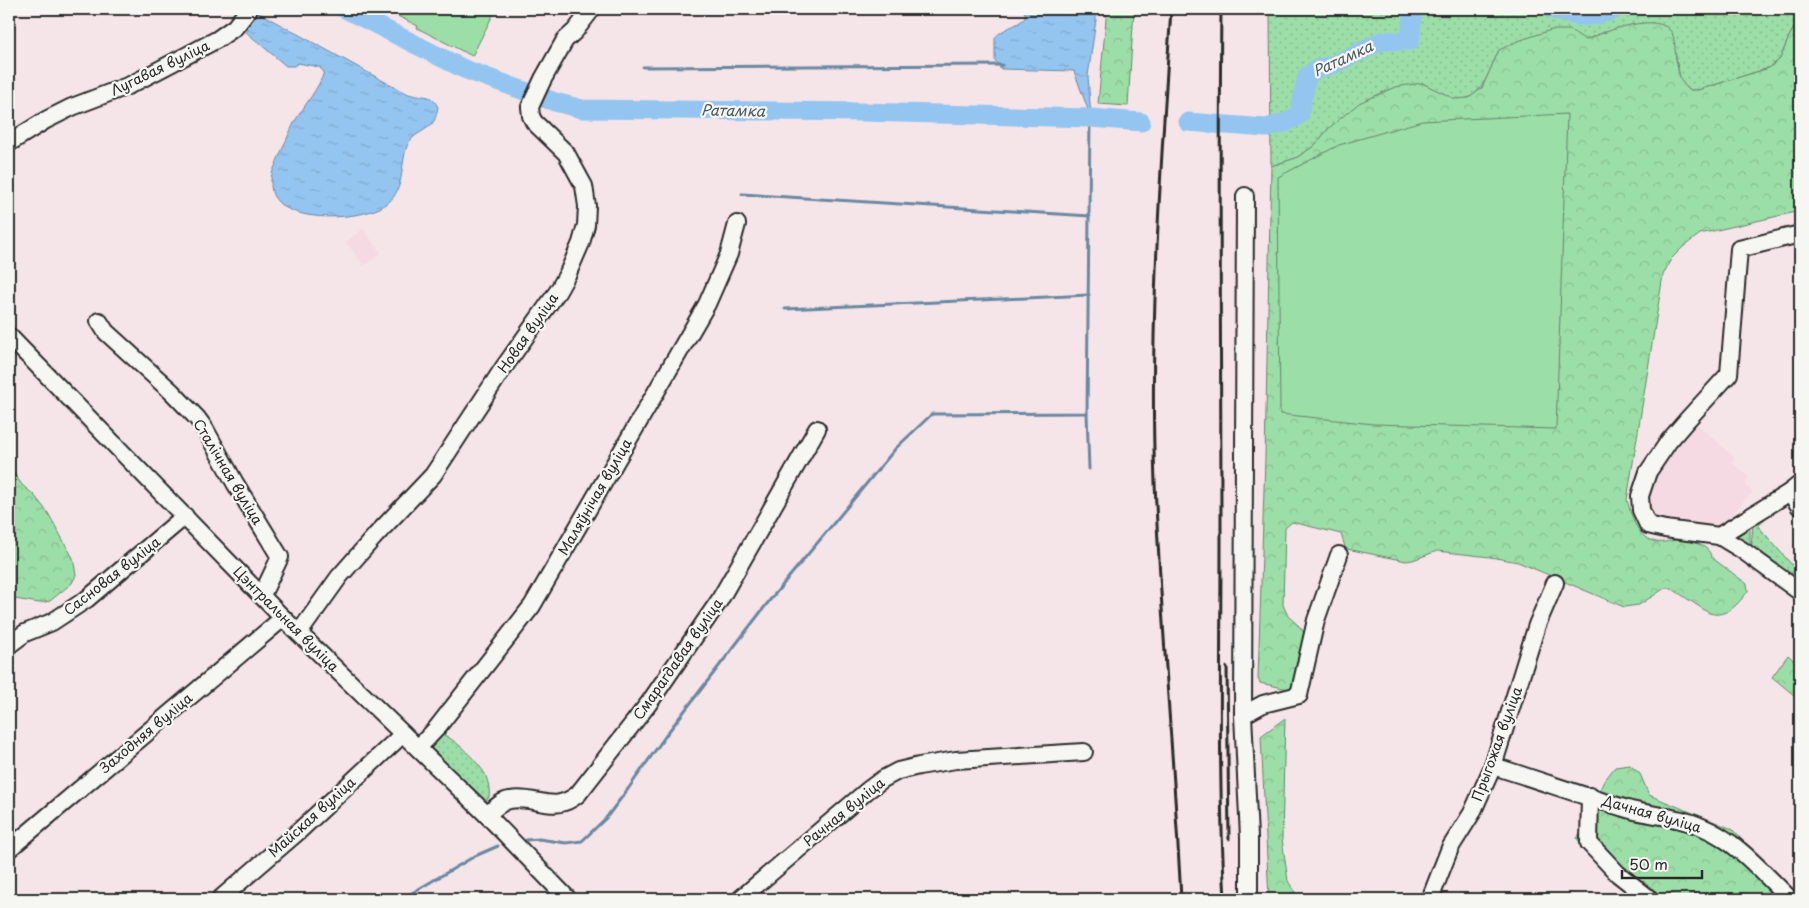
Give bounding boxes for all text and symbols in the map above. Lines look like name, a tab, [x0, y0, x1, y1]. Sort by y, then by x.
water label: Ратамка	[1309, 33, 1377, 82]
street label: Лугавая вуліца	[107, 34, 213, 101]
water label: Ратамка	[701, 97, 766, 122]
street label: Новая вуліца	[492, 288, 563, 377]
street label: Сталічная вуліца	[188, 415, 269, 529]
street label: Маляўнічая вуліца	[552, 434, 637, 559]
street label: Сасновая вуліца	[59, 531, 165, 620]
street label: Цэнтральная вуліца	[229, 561, 344, 677]
street label: Смарагдавая вуліца	[628, 593, 728, 724]
street label: Прыгожая вуліца	[1466, 683, 1527, 804]
street label: Заходняя вуліца	[95, 687, 197, 778]
street label: Майская вуліца	[263, 771, 360, 862]
street label: Рачная вуліца	[798, 772, 889, 851]
street label: Дачная вуліца	[1599, 789, 1704, 838]
scale bar	[1622, 848, 1702, 880]
text: 50 m	[1629, 852, 1668, 875]

